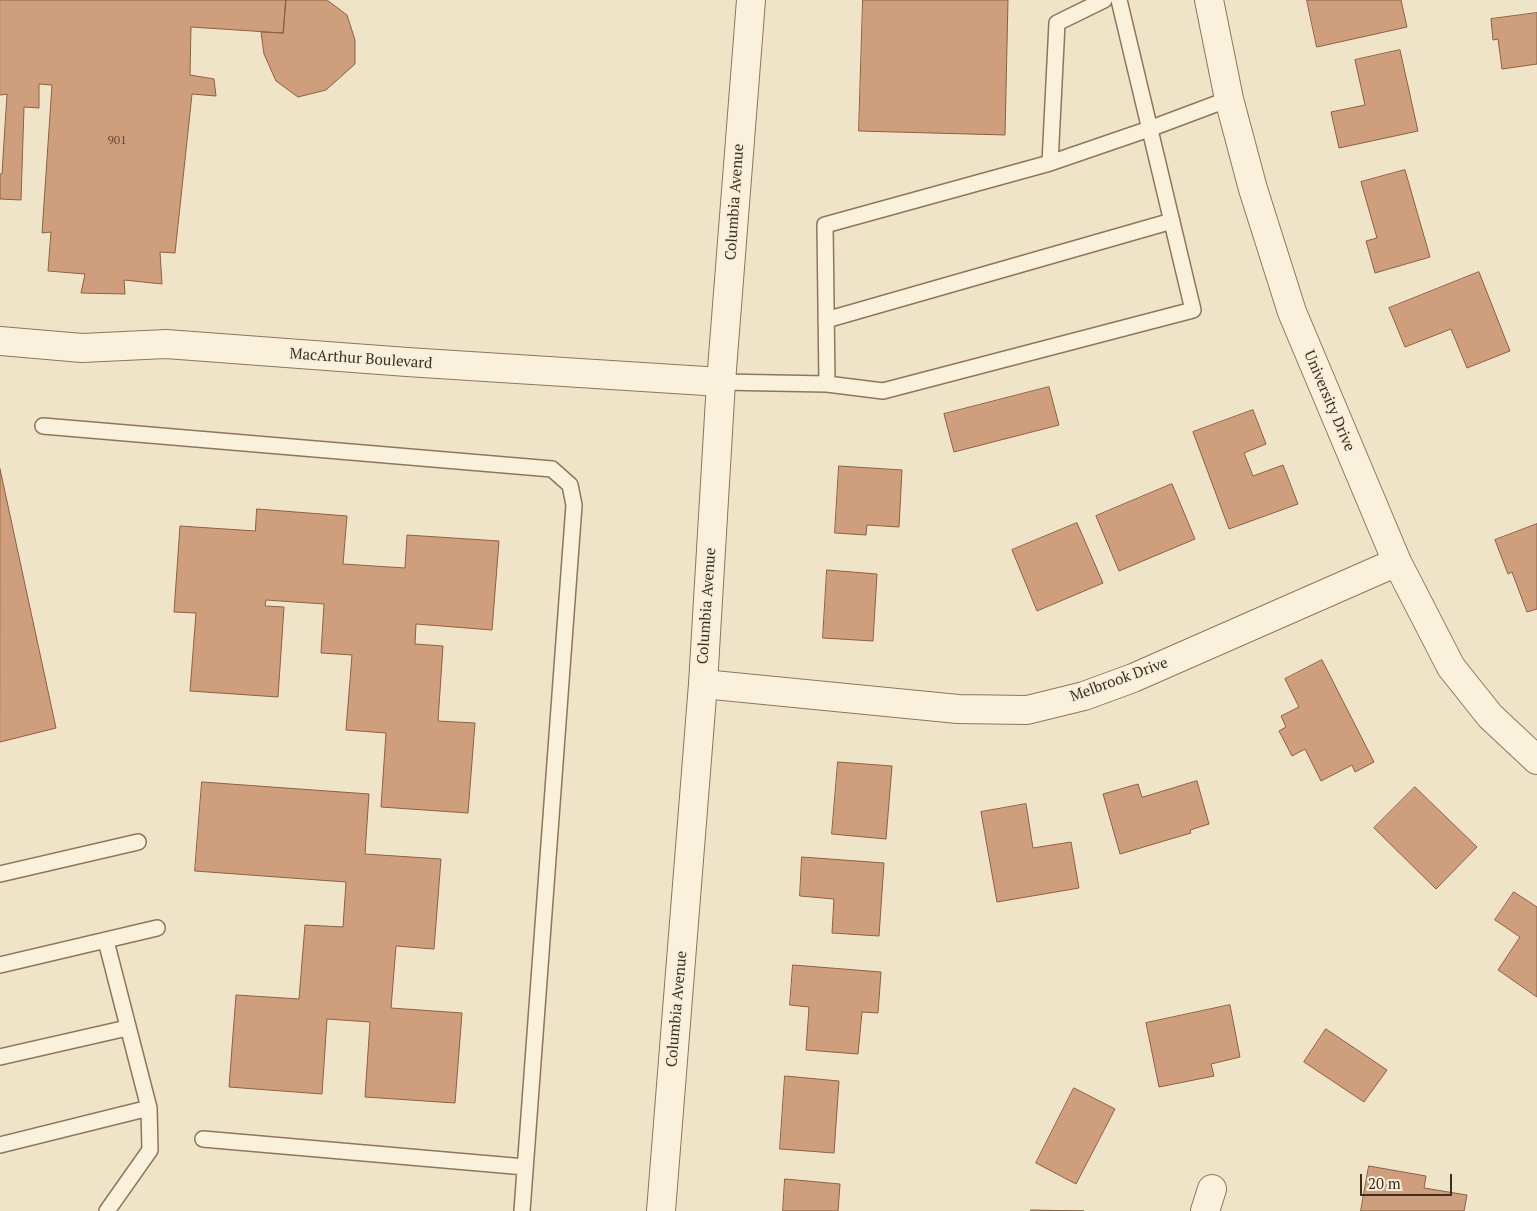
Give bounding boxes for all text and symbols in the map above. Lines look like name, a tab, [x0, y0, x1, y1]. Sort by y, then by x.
house number: 901	[107, 134, 127, 148]
street label: Columbia Avenue	[722, 143, 748, 261]
street label: MacArthur Boulevard	[289, 345, 433, 373]
street label: University Drive	[1300, 348, 1358, 454]
street label: Columbia Avenue	[694, 547, 720, 665]
street label: Melbrook Drive	[1068, 654, 1170, 706]
street label: Columbia Avenue	[663, 950, 691, 1068]
scale bar	[1362, 1164, 1454, 1196]
text: 20 m	[1368, 1173, 1401, 1193]

